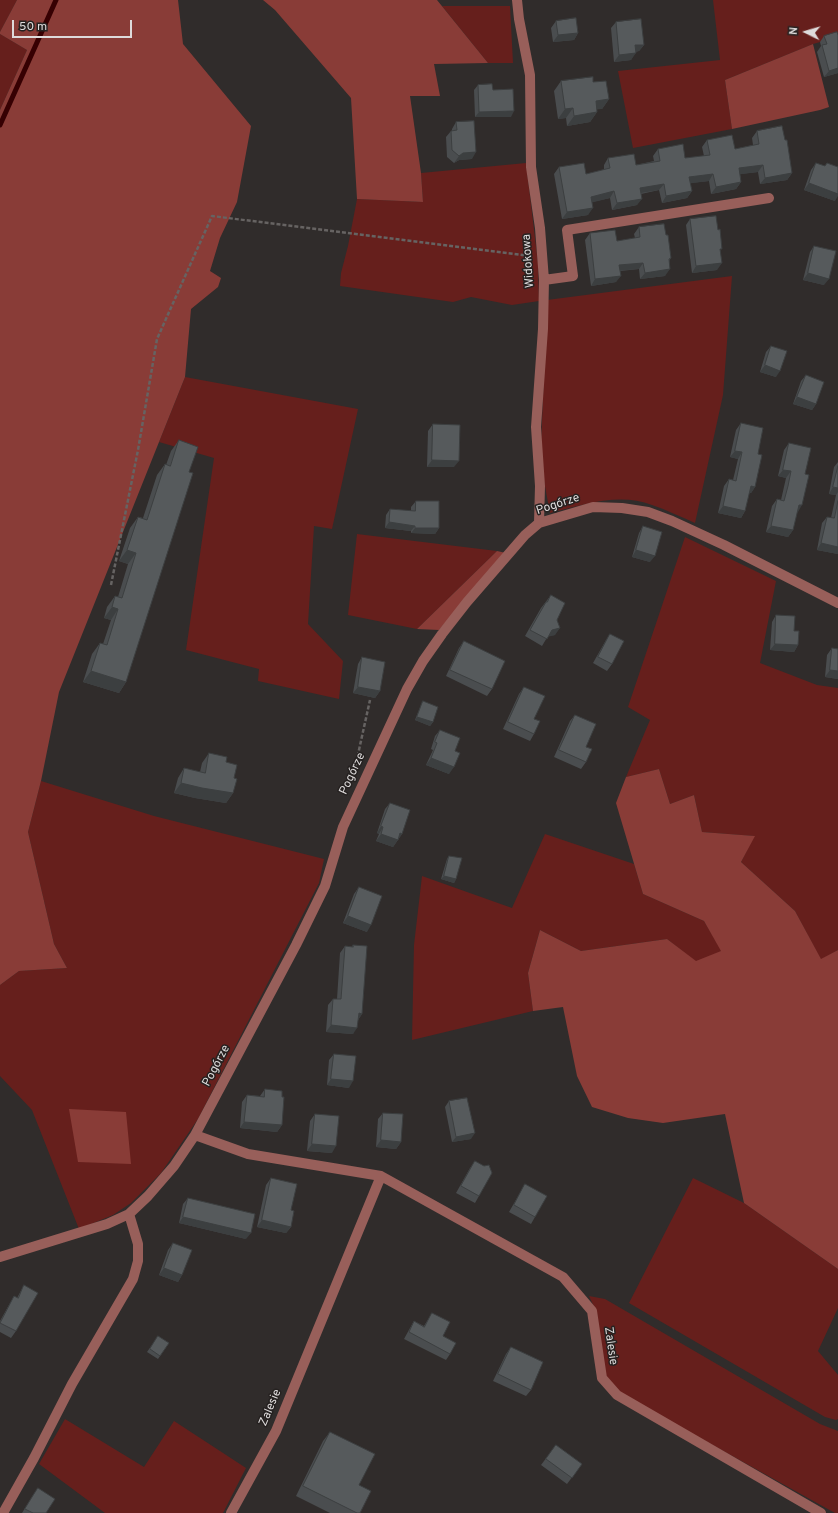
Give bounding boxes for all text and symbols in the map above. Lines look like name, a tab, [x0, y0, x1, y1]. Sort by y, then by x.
scale bar	[14, 12, 134, 38]
north arrow	[786, 12, 826, 52]
text: 50 m	[19, 19, 47, 35]
text: N	[787, 26, 801, 36]
street label: Widokowa	[520, 234, 538, 288]
street label: Pogórze	[534, 491, 582, 519]
street label: Pogórze	[337, 751, 369, 797]
street label: Pogórze	[200, 1043, 234, 1089]
street label: Zalesie	[600, 1326, 620, 1366]
street label: Zalesie	[257, 1387, 285, 1429]

